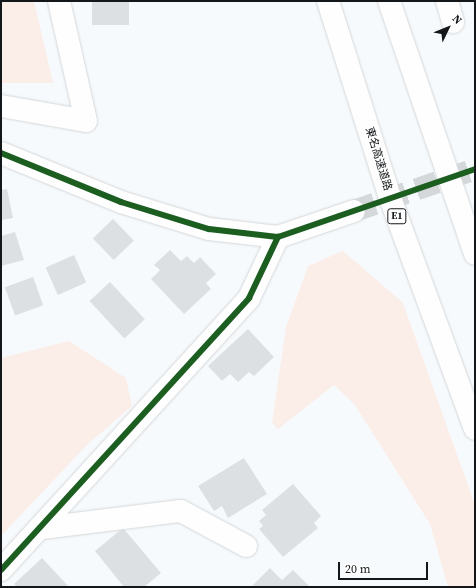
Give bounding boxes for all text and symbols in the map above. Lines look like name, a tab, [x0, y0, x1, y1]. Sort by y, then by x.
north arrow	[428, 8, 468, 48]
text: N	[449, 11, 465, 28]
street label: 東名高速道路	[362, 126, 394, 192]
road number: E1	[387, 208, 407, 224]
scale bar	[340, 554, 430, 580]
text: 20 m	[345, 561, 371, 577]

